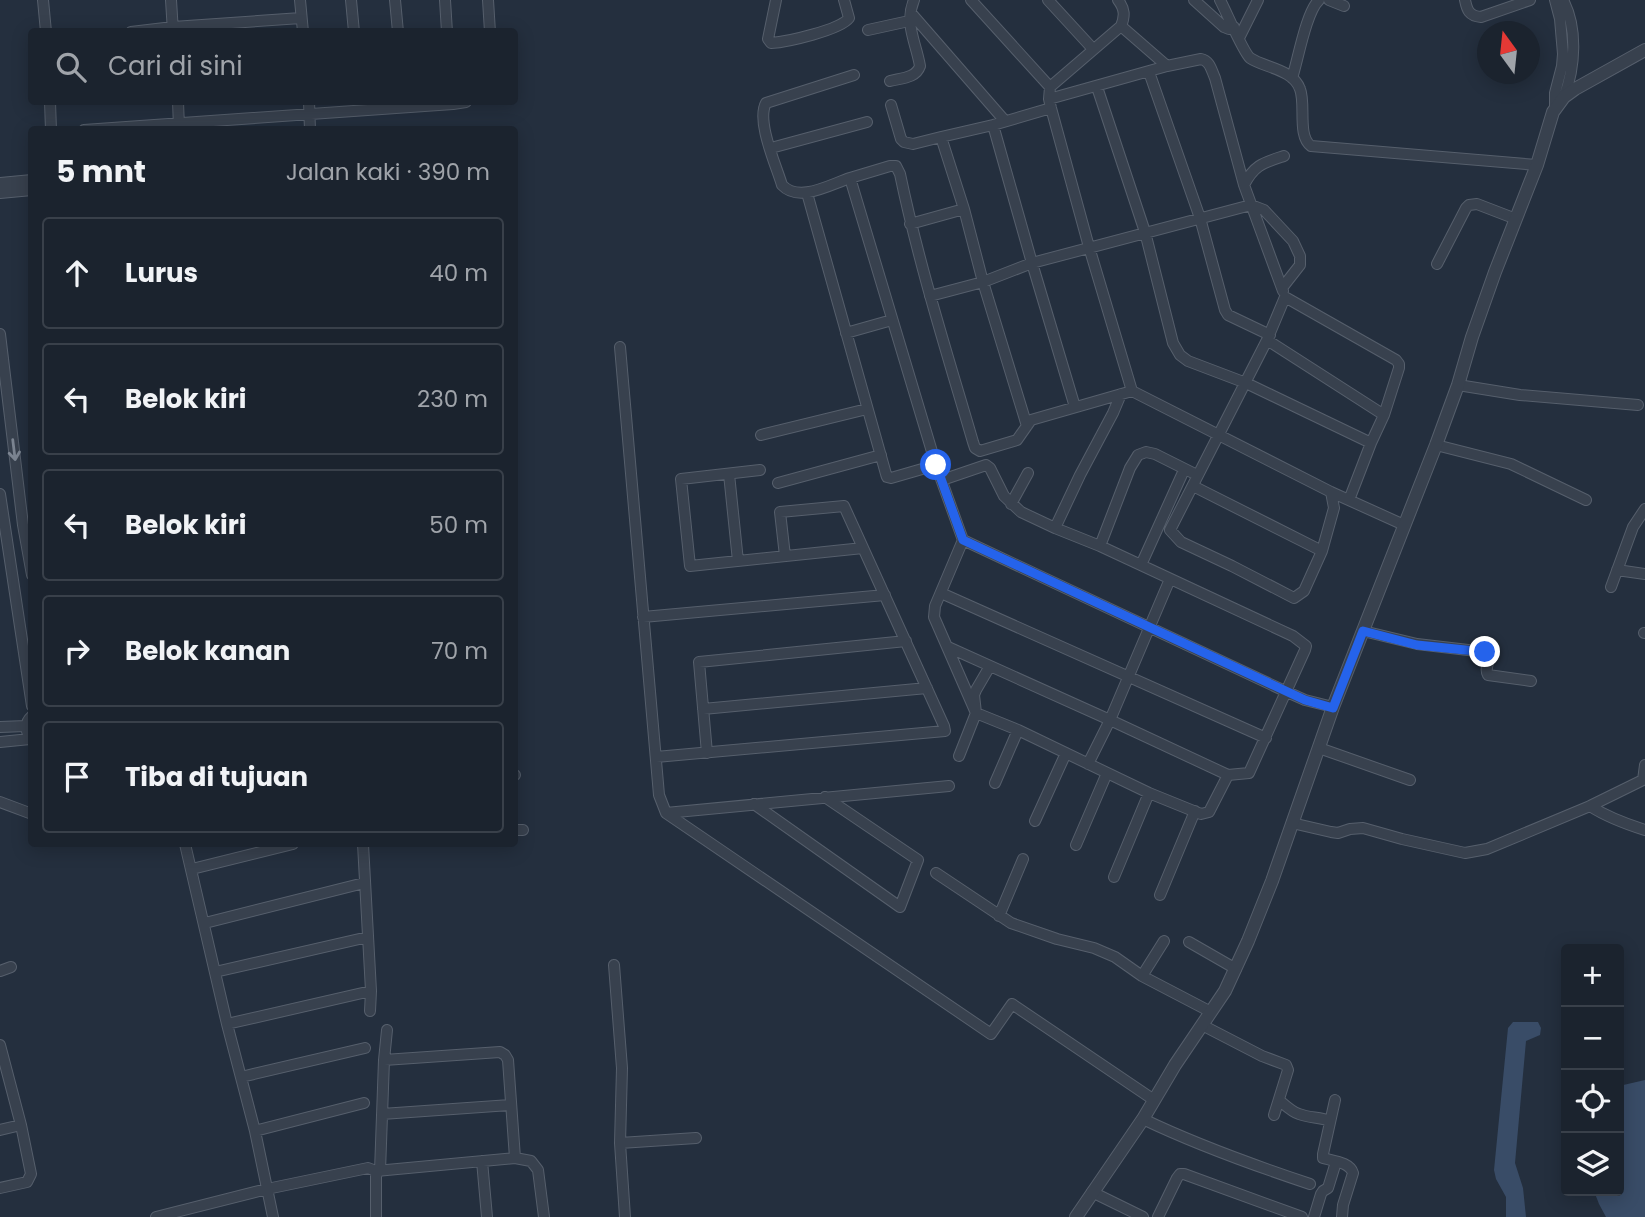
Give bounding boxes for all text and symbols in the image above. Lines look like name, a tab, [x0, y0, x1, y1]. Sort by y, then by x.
north arrow	[1477, 21, 1540, 84]
search box	[28, 28, 518, 105]
icon: search	[52, 48, 90, 86]
text: Cari di sini	[108, 48, 243, 84]
text: 5 mnt	[56, 150, 146, 193]
text: Jalan kaki · 390 m	[286, 156, 490, 188]
icon: ahead	[58, 254, 96, 292]
text: Lurus	[125, 255, 198, 291]
text: 40 m	[429, 257, 488, 289]
icon: left	[58, 380, 96, 418]
text: Belok kiri	[125, 381, 247, 417]
text: 230 m	[417, 383, 488, 415]
one-way arrow	[8, 438, 21, 461]
route start	[920, 449, 951, 480]
icon: left	[58, 506, 96, 544]
text: Belok kiri	[125, 507, 247, 543]
text: 50 m	[429, 509, 488, 541]
icon: right	[58, 632, 96, 670]
text: Belok kanan	[125, 633, 290, 669]
text: 70 m	[431, 635, 488, 667]
route end	[1469, 636, 1500, 667]
icon: arrive	[58, 758, 96, 796]
text: Tiba di tujuan	[125, 759, 308, 795]
map controls	[1561, 944, 1624, 1196]
button: +	[1561, 944, 1624, 1007]
button: −	[1561, 1007, 1624, 1070]
button: locate	[1561, 1070, 1624, 1133]
button: layers	[1561, 1133, 1624, 1196]

